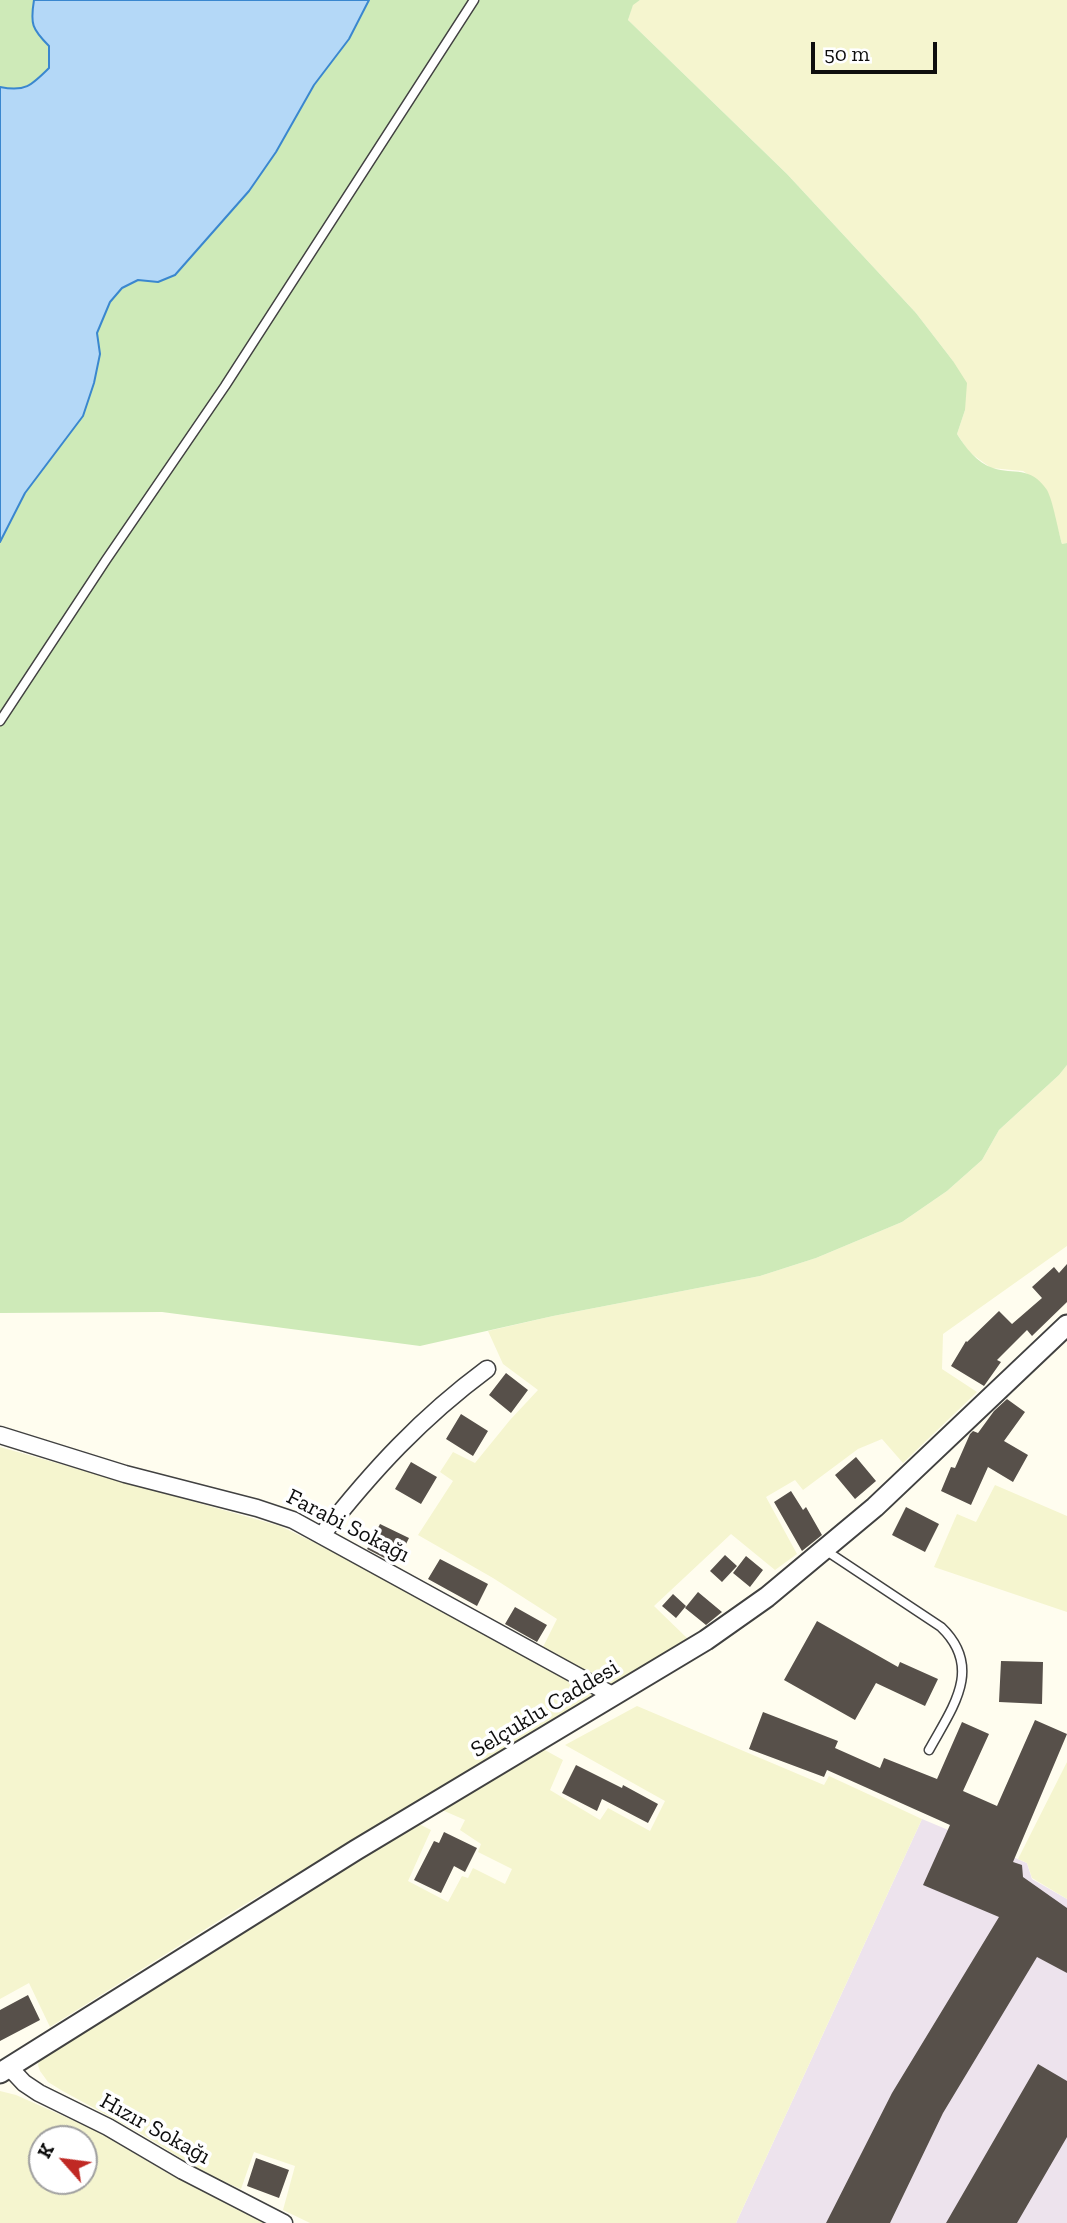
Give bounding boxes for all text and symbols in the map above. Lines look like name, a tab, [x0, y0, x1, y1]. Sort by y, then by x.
scale bar	[815, 28, 941, 72]
text: 50 m	[824, 41, 870, 66]
street label: Farabi Sokağı	[282, 1483, 414, 1569]
street label: Selçuklu Caddesi	[466, 1654, 624, 1764]
street label: Hızır Sokağı	[95, 2087, 215, 2171]
north arrow	[28, 2125, 98, 2195]
text: K	[33, 2140, 59, 2162]

